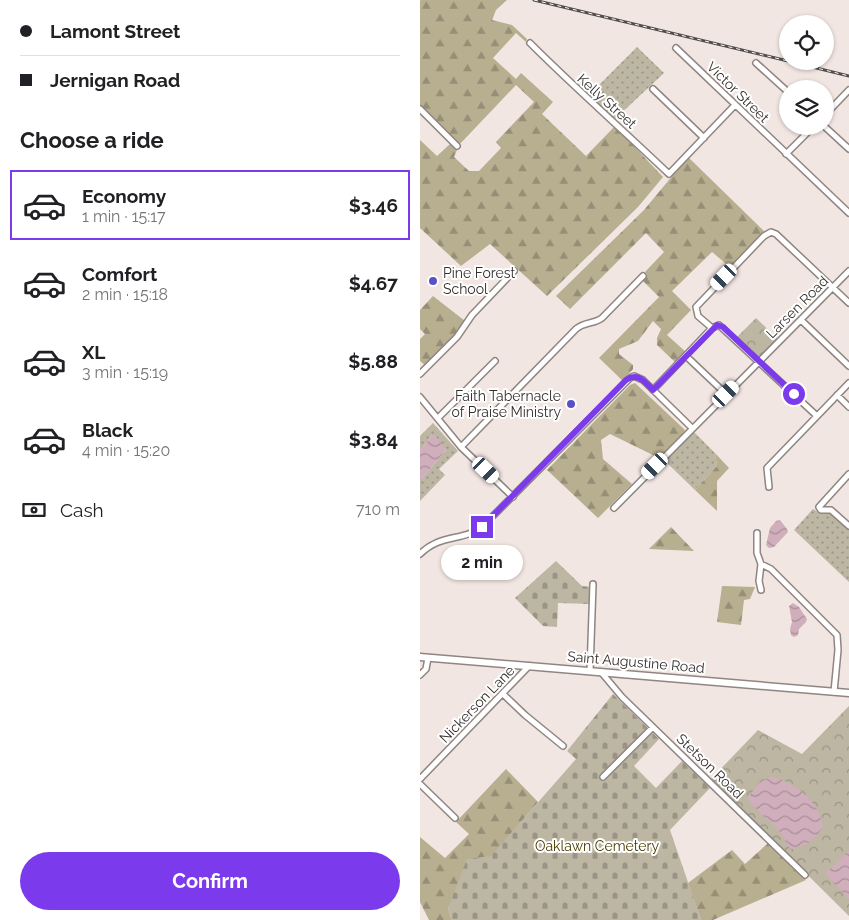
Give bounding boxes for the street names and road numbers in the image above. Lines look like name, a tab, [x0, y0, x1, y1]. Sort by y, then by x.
street label: Victor Street	[704, 58, 773, 126]
street label: Kelly Street	[574, 70, 640, 132]
street label: Larsen Road	[763, 273, 831, 341]
street label: Saint Augustine Road	[567, 648, 705, 676]
street label: Nickerson Lane	[436, 662, 518, 746]
street label: Stetson Road	[673, 730, 747, 802]

